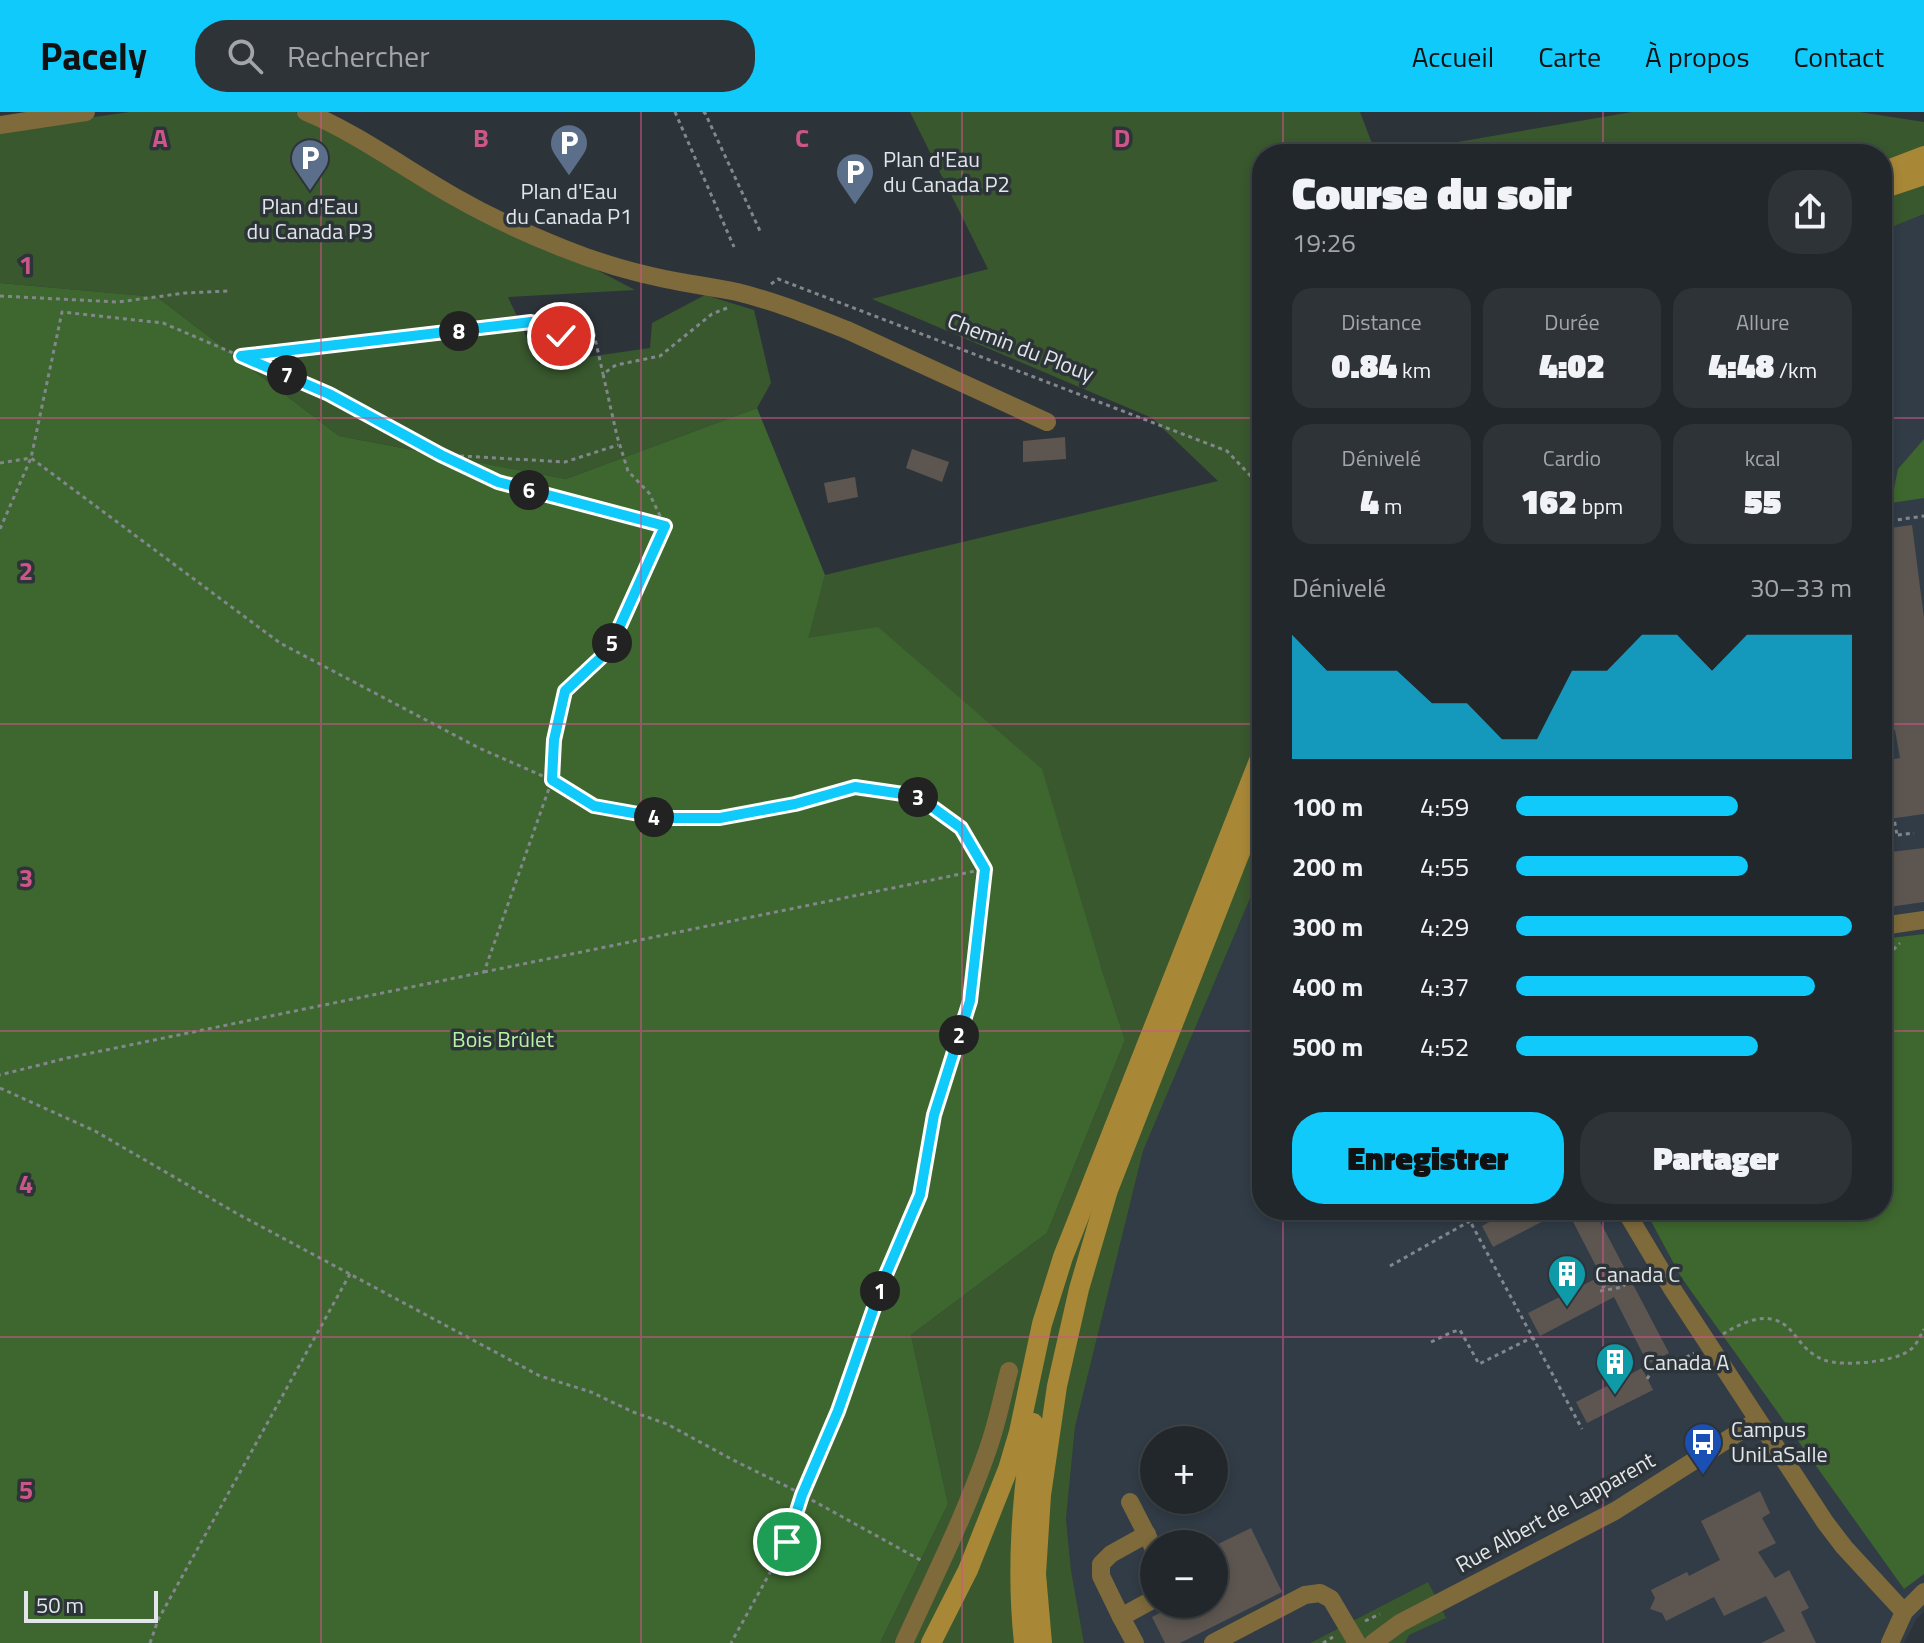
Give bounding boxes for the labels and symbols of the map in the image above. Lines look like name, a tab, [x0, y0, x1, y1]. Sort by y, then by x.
text: A	[152, 118, 168, 157]
text: B	[473, 118, 489, 157]
text: C	[795, 118, 809, 157]
text: D	[1114, 118, 1130, 157]
parking icon: Plan d'Eau du Canada P1	[548, 122, 590, 177]
parking icon: Plan d'Eau du Canada P3	[289, 137, 331, 192]
place label: Plan d'Eau du Canada P2	[883, 142, 1010, 201]
parking icon: Plan d'Eau du Canada P2	[834, 151, 876, 206]
place label: Plan d'Eau du Canada P1	[506, 174, 632, 233]
place label: Plan d'Eau du Canada P3	[247, 189, 373, 248]
text: 1	[19, 245, 33, 284]
pin	[527, 302, 595, 370]
street label: Chemin du Plouy	[943, 303, 1100, 391]
pin: 8	[439, 311, 479, 351]
pin: 7	[267, 355, 307, 395]
pin: 6	[509, 470, 549, 510]
text: 2	[19, 551, 33, 590]
pin: 5	[592, 623, 632, 663]
pin: 3	[898, 777, 938, 817]
pin: 4	[634, 797, 674, 837]
text: 3	[19, 858, 33, 897]
pin: 2	[939, 1015, 979, 1055]
park label: Bois Brûlet	[452, 1022, 554, 1056]
text: 4	[19, 1164, 33, 1203]
building icon: Canada C	[1546, 1253, 1588, 1308]
place label: Canada C	[1595, 1257, 1680, 1291]
pin: 1	[860, 1271, 900, 1311]
building icon: Canada A	[1594, 1341, 1636, 1396]
place label: Canada A	[1643, 1345, 1729, 1379]
place label: Campus UniLaSalle	[1731, 1412, 1828, 1471]
bus stop icon: Campus UniLaSalle	[1682, 1421, 1724, 1476]
street label: Rue Albert de Lapparent	[1449, 1443, 1661, 1581]
text: 5	[19, 1470, 33, 1509]
pin	[753, 1508, 821, 1576]
scale bar	[24, 1587, 158, 1623]

